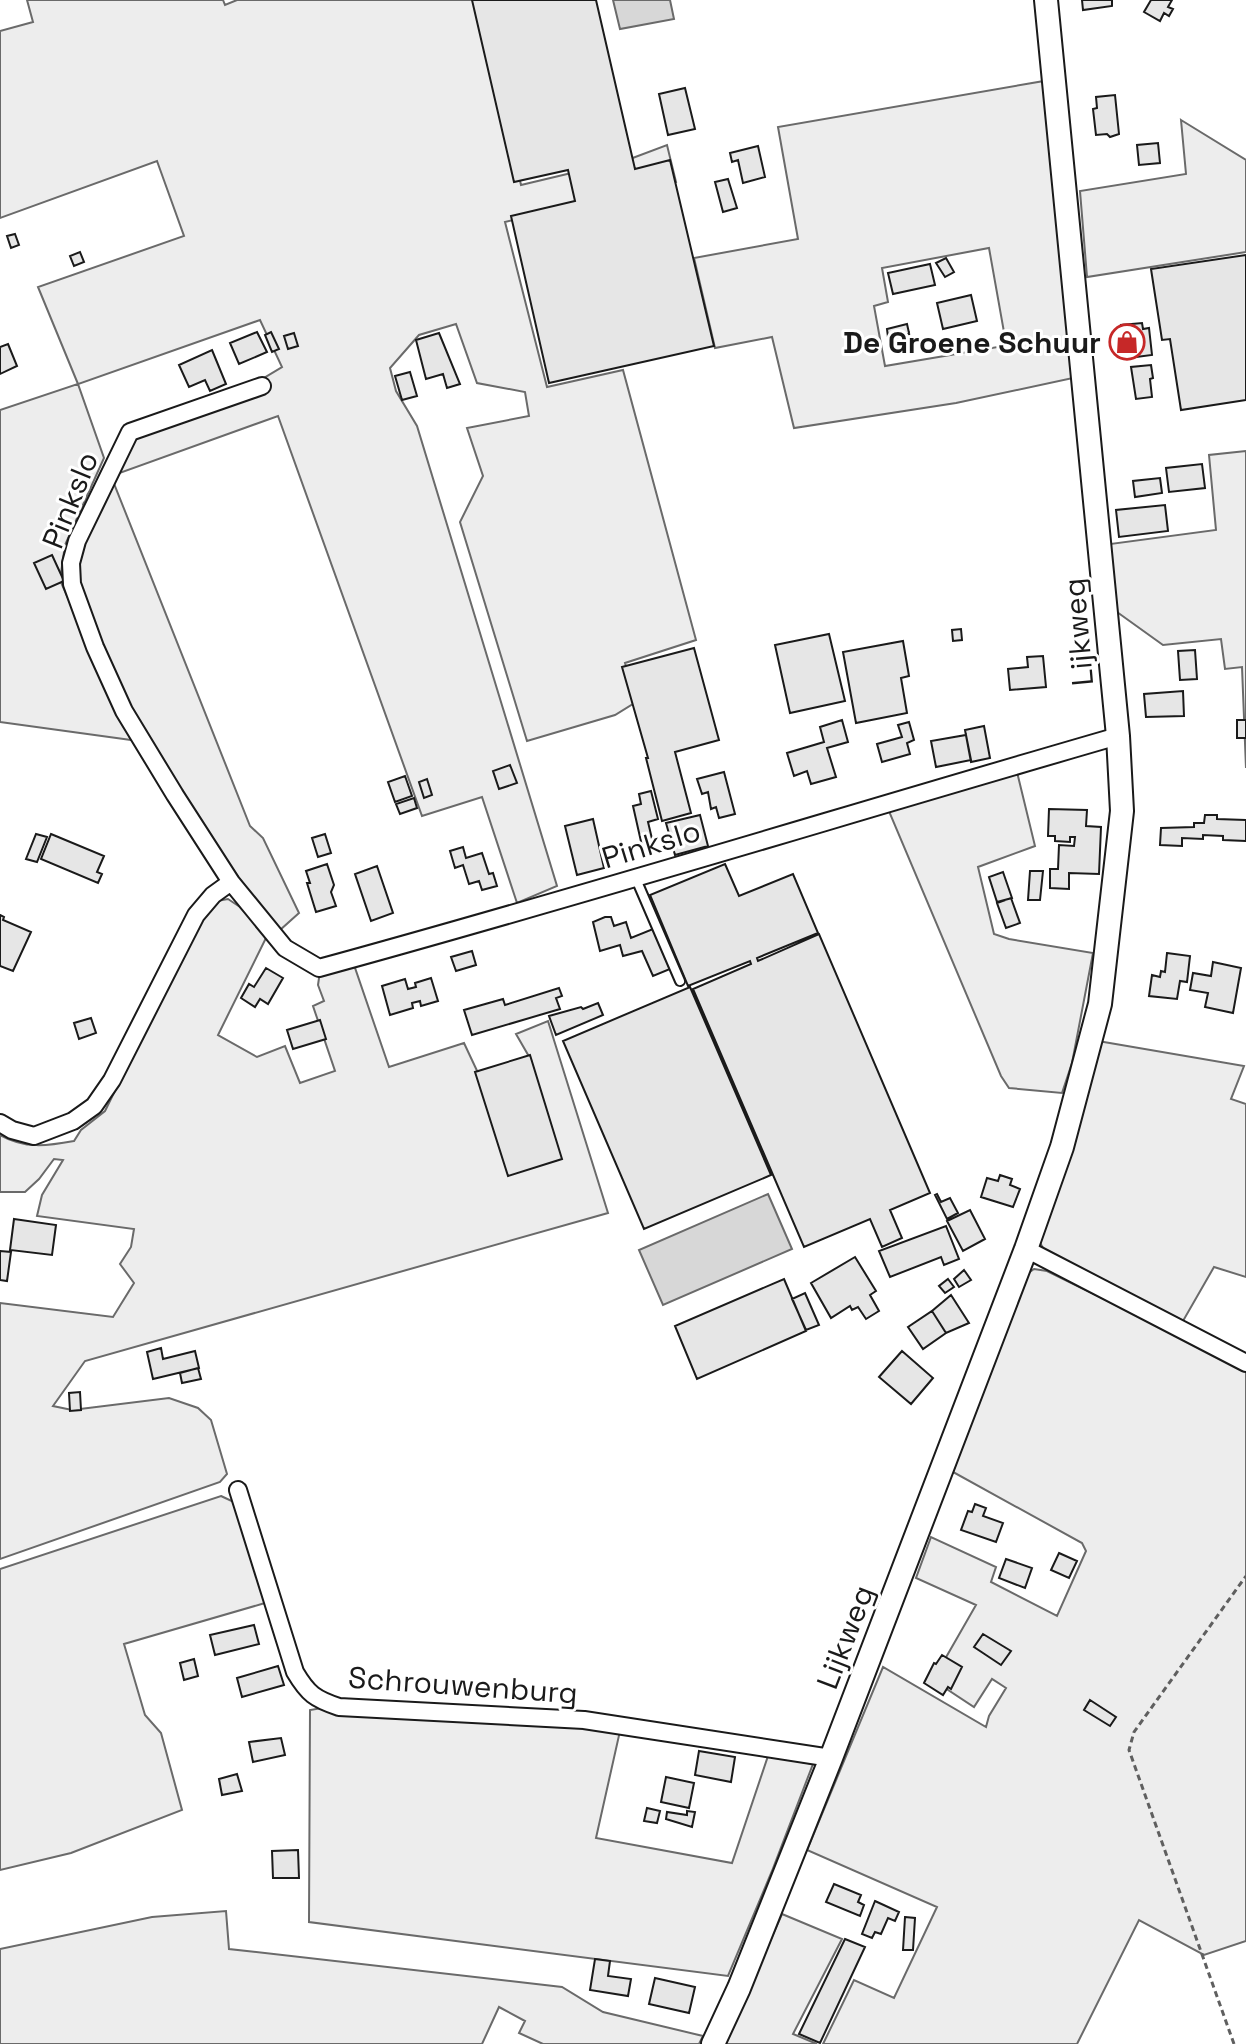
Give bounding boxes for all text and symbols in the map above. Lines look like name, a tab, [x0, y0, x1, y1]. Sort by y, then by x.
place label: De Groene Schuur	[843, 323, 1101, 362]
shop icon: De Groene Schuur	[1108, 323, 1146, 361]
street label: Pinkslo	[33, 446, 107, 554]
street label: Lijkweg	[1054, 576, 1102, 688]
street label: Pinkslo	[597, 811, 705, 877]
street label: Lijkweg	[807, 1580, 883, 1694]
street label: Schrouwenburg	[347, 1658, 579, 1712]

